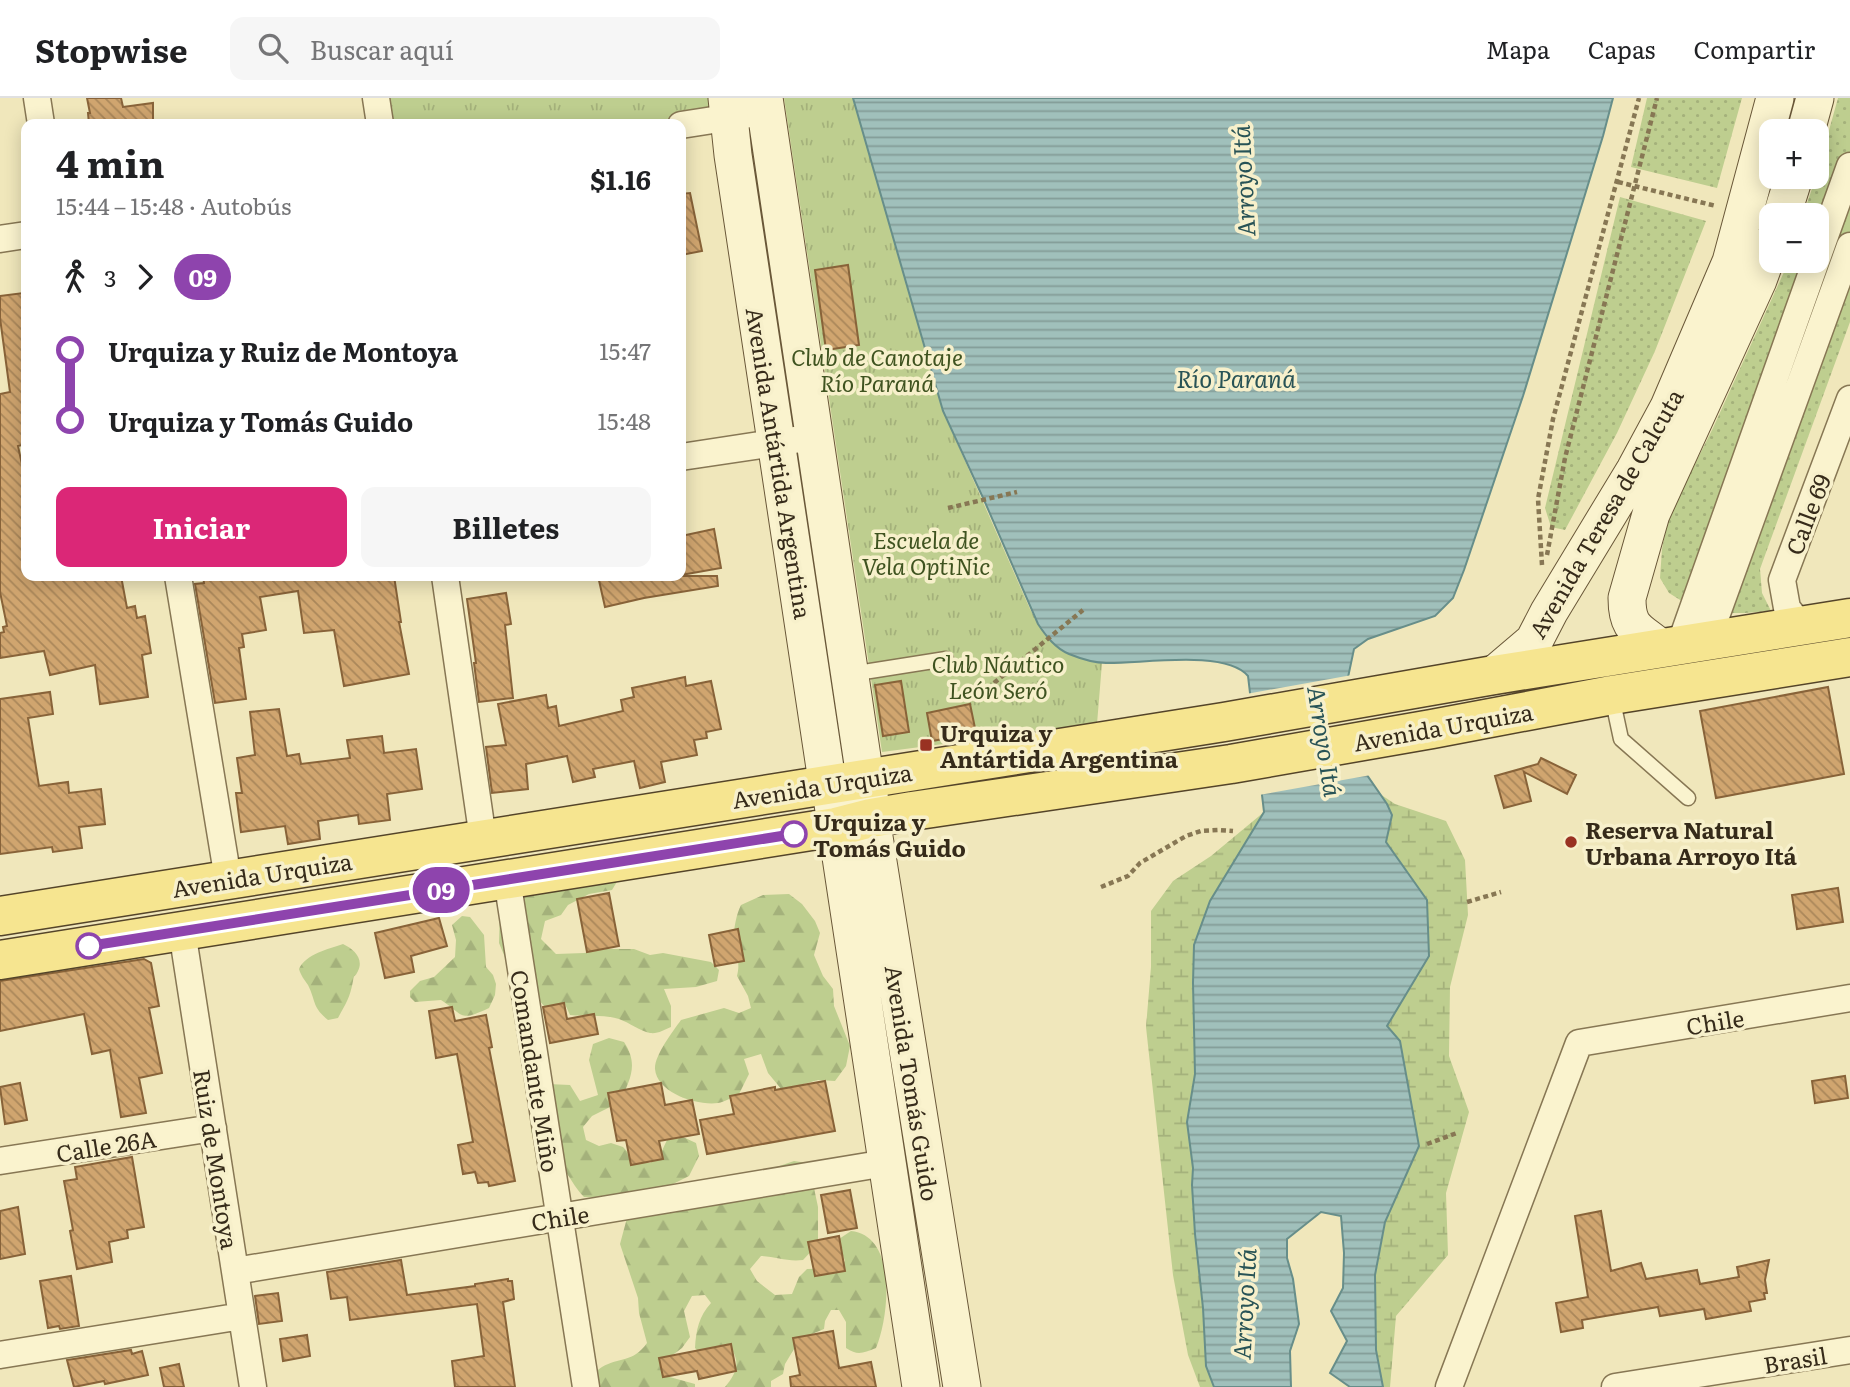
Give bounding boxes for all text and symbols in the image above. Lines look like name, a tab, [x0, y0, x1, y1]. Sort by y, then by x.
search box	[230, 17, 720, 80]
text: Stopwise	[35, 24, 188, 73]
icon: search	[254, 29, 292, 67]
text: Buscar aquí	[310, 29, 454, 68]
text: Mapa	[1486, 31, 1550, 66]
text: Capas	[1588, 31, 1655, 66]
text: Compartir	[1693, 31, 1815, 66]
map controls	[1759, 119, 1829, 273]
button: +	[1759, 119, 1829, 189]
water label: Arroyo Itá	[1222, 124, 1262, 238]
text: 4 min	[56, 133, 165, 190]
text: $1.16	[590, 159, 651, 198]
text: 15:44 – 15:48 · Autobús	[56, 188, 291, 222]
button: −	[1759, 203, 1829, 273]
icon: walk	[56, 258, 94, 296]
icon: forward	[126, 258, 164, 296]
text: 09	[188, 259, 217, 294]
text: 3	[104, 260, 116, 294]
street label: Avenida Antártida Argentina	[739, 305, 822, 622]
text: Urquiza y Ruiz de Montoya	[108, 331, 458, 370]
text: 15:47	[599, 333, 651, 367]
park label: Club de Canotaje Río Paraná	[791, 339, 963, 399]
water label: Río Paraná	[1176, 360, 1296, 395]
street label: Avenida Teresa de Calcuta	[1519, 381, 1691, 644]
text: Urquiza y Tomás Guido	[108, 401, 413, 440]
text: 15:48	[597, 403, 651, 437]
street label: Calle 69	[1776, 469, 1838, 559]
button: Iniciar	[56, 487, 347, 567]
button: Billetes	[361, 487, 651, 567]
park label: Escuela de Vela OptiNic	[862, 522, 990, 582]
park label: Club Náutico León Seró	[932, 646, 1064, 706]
water label: Arroyo Itá	[1300, 683, 1352, 799]
street label: Avenida Urquiza	[1351, 693, 1536, 759]
place label: Urquiza y Antártida Argentina	[940, 715, 1179, 775]
marker: Urquiza y Antártida Argentina	[918, 737, 934, 753]
street label: Avenida Urquiza	[730, 754, 915, 816]
place label: Urquiza y Tomás Guido	[813, 804, 966, 864]
place label: Reserva Natural Urbana Arroyo Itá	[1585, 812, 1798, 872]
marker: Urquiza y Tomás Guido	[781, 821, 807, 847]
marker: Reserva Natural Urbana Arroyo Itá	[1563, 834, 1579, 850]
street label: Avenida Urquiza	[170, 843, 355, 905]
line badge: 09	[410, 867, 472, 913]
text: 09	[427, 872, 455, 907]
unlabelled marker	[76, 933, 102, 959]
street label: Avenida Tomás Guido	[878, 963, 948, 1203]
street label: Comandante Miño	[503, 967, 569, 1175]
street label: Chile	[1684, 1000, 1746, 1042]
street label: Ruiz de Montoya	[186, 1066, 248, 1252]
street label: Calle 26A	[54, 1120, 159, 1170]
street label: Chile	[529, 1196, 591, 1238]
water label: Arroyo Itá	[1223, 1247, 1263, 1361]
street label: Brasil	[1761, 1337, 1830, 1381]

